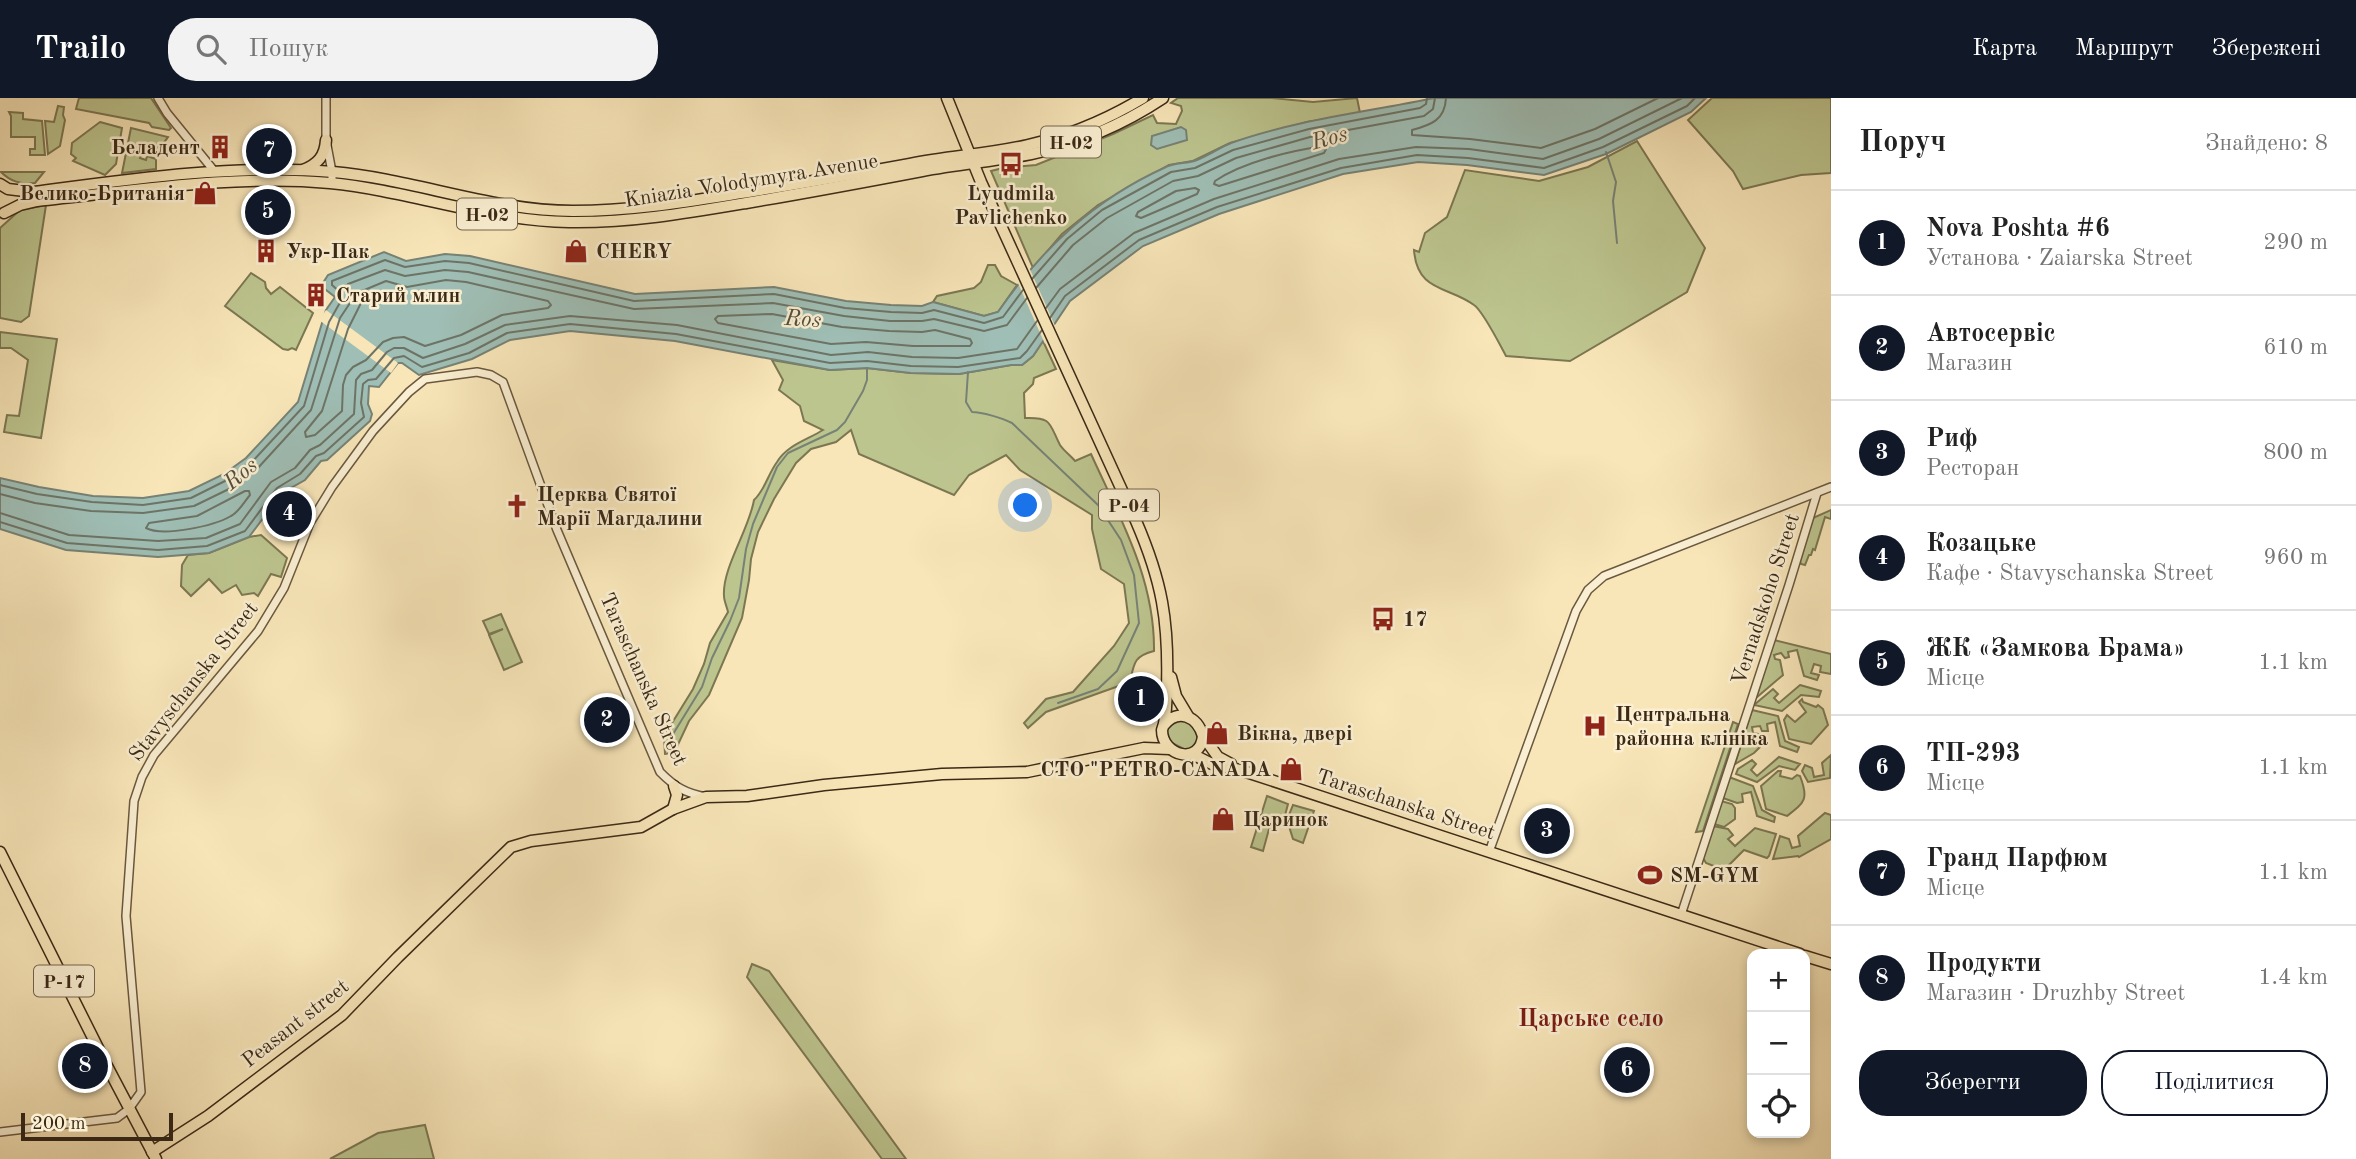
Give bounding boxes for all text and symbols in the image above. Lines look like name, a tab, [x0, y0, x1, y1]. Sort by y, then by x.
search box	[168, 18, 658, 81]
icon: search	[192, 30, 230, 68]
text: Trailo	[35, 33, 126, 66]
text: Пошук	[248, 36, 328, 62]
text: Карта	[1972, 37, 2037, 61]
text: Маршрут	[2075, 37, 2174, 61]
text: Збережені	[2212, 37, 2321, 61]
water label: Ros	[1308, 122, 1351, 155]
pin: 7	[246, 125, 292, 177]
road number: Н-02	[1041, 126, 1101, 158]
text: Поруч	[1859, 128, 1946, 158]
text: Знайдено: 8	[2205, 132, 2328, 155]
building icon: Беладент	[206, 133, 234, 161]
place label: Беладент	[111, 138, 200, 159]
bus stop icon: Lyudmila Pavlichenko	[997, 150, 1025, 178]
street label: Kniazia Volodymyra Avenue	[623, 151, 880, 212]
shop icon: Велико-Британія	[191, 179, 219, 207]
place label: Велико-Британія	[19, 184, 185, 205]
place label: Lyudmila Pavlichenko	[955, 184, 1067, 229]
pin: 5	[245, 186, 291, 238]
road number: Н-02	[457, 198, 517, 230]
text: Nova Poshta #6	[1926, 216, 2110, 242]
text: 1	[1875, 231, 1889, 254]
text: 290 m	[2263, 231, 2328, 254]
building icon: Укр-Пак	[252, 237, 280, 265]
shop icon: CHERY	[562, 237, 590, 265]
place label: Укр-Пак	[286, 242, 369, 263]
place label: CHERY	[596, 242, 672, 263]
text: Установа · Zaiarska Street	[1926, 247, 2193, 270]
building icon: Старий млин	[302, 281, 330, 309]
place label: Старий млин	[336, 286, 460, 307]
water label: Ros	[783, 307, 822, 332]
text: Автосервіс	[1926, 321, 2056, 347]
text: 2	[1875, 336, 1889, 359]
text: 610 m	[2263, 336, 2328, 359]
text: Магазин	[1926, 352, 2012, 375]
text: Риф	[1926, 426, 1978, 452]
text: 3	[1875, 441, 1889, 464]
text: 800 m	[2263, 441, 2328, 464]
water label: Ros	[219, 453, 263, 495]
text: Ресторан	[1926, 457, 2019, 480]
place label: Церква Святої Марії Магдалини	[537, 485, 703, 530]
pin: 4	[266, 488, 312, 540]
your location	[1008, 488, 1042, 522]
road number: Р-04	[1099, 490, 1159, 520]
church icon: Церква Святої Марії Магдалини	[503, 492, 531, 520]
street label: Vernadskoho Street	[1729, 511, 1804, 688]
text: Козацьке	[1926, 531, 2037, 557]
text: 4	[1875, 546, 1889, 569]
text: 960 m	[2263, 546, 2328, 569]
text: Кафе · Stavyschanska Street	[1926, 562, 2214, 585]
street label: Taraschanska Street	[595, 590, 690, 769]
street label: Stavyschanska Street	[126, 598, 263, 765]
bus stop icon: 17	[1369, 605, 1397, 633]
place label: 17	[1403, 610, 1427, 631]
text: ЖК «Замкова Брама»	[1926, 636, 2185, 662]
text: 5	[1875, 651, 1889, 674]
text: 1.1 km	[2258, 651, 2328, 674]
text: Місце	[1926, 667, 1985, 690]
pin: 1	[1118, 673, 1164, 725]
pin: 2	[584, 694, 630, 746]
place label: Центральна районна клініка	[1615, 705, 1768, 750]
hospital icon: Центральна районна клініка	[1581, 712, 1609, 740]
shop icon: Вікна, двері	[1203, 719, 1231, 747]
place label: Вікна, двері	[1237, 724, 1352, 745]
text: ТП-293	[1926, 741, 2021, 767]
shop icon: СТО "PETRO-CANADA	[1277, 755, 1305, 783]
text: 6	[1875, 756, 1889, 779]
text: 1.1 km	[2258, 756, 2328, 779]
place label: СТО "PETRO-CANADA	[1040, 760, 1271, 781]
street label: Taraschanska Street	[1314, 767, 1498, 844]
text: Місце	[1926, 772, 1985, 795]
shop icon: Царинок	[1209, 805, 1237, 833]
pin: 3	[1524, 805, 1570, 857]
place label: Царинок	[1243, 810, 1328, 831]
text: Гранд Парфюм	[1926, 846, 2108, 872]
sports icon: SM-GYM	[1636, 861, 1664, 889]
text: 7	[1875, 861, 1889, 884]
text: 1.1 km	[2258, 861, 2328, 884]
place label: SM-GYM	[1670, 866, 1759, 887]
text: Місце	[1926, 877, 1985, 900]
map controls	[1747, 949, 1810, 1138]
button: +	[1747, 949, 1810, 1012]
text: Продукти	[1926, 951, 2042, 977]
road number: Р-17	[34, 966, 94, 996]
text: 8	[1875, 966, 1889, 989]
text: 1.4 km	[2258, 966, 2328, 989]
street label: Peasant street	[239, 976, 353, 1072]
text: Магазин · Druzhby Street	[1926, 982, 2185, 1005]
district label: Царське село	[1518, 1008, 1664, 1032]
button: −	[1747, 1012, 1810, 1075]
pin: 8	[62, 1040, 108, 1092]
pin: 6	[1604, 1044, 1650, 1096]
button: Зберегти	[1859, 1050, 2087, 1116]
button: Поділитися	[2101, 1050, 2328, 1116]
button: locate	[1747, 1075, 1810, 1138]
scale bar	[21, 1110, 173, 1142]
text: 200 m	[32, 1115, 85, 1134]

